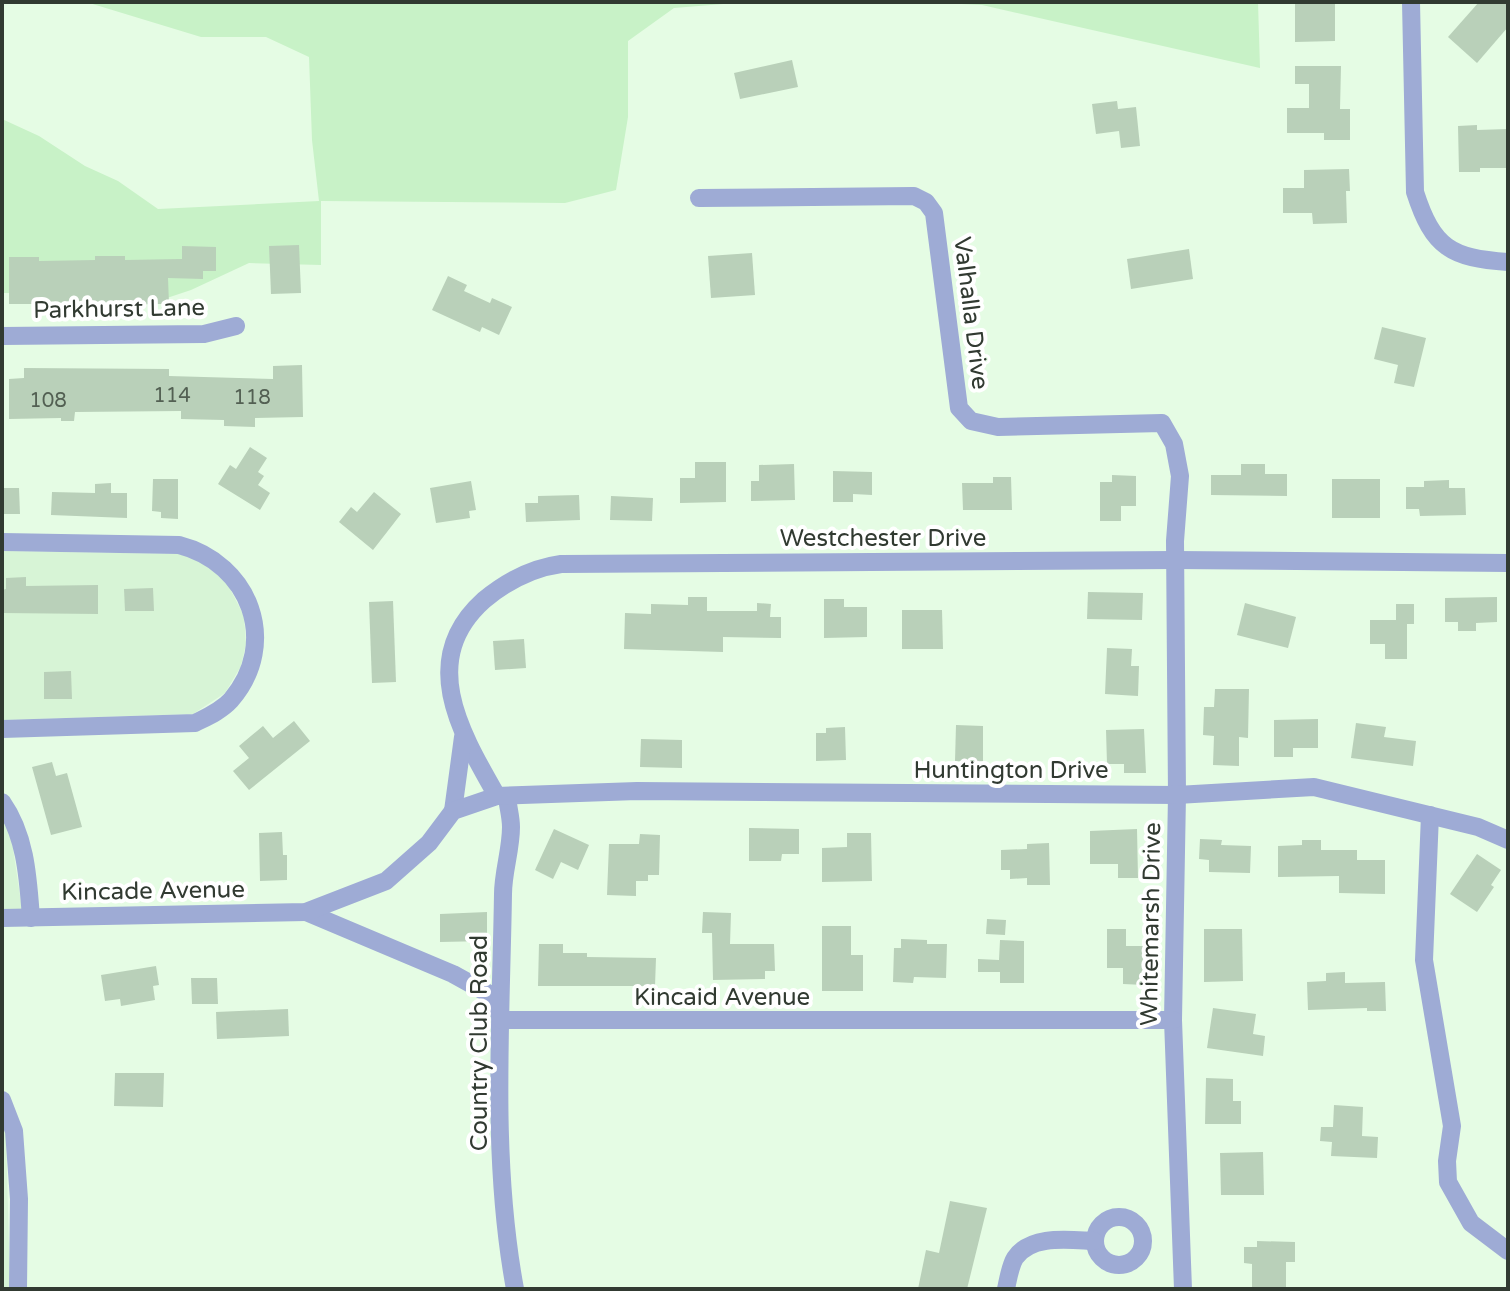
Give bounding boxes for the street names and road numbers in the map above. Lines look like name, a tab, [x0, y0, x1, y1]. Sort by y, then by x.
street label: Valhalla Drive	[947, 235, 995, 391]
street label: Parkhurst Lane	[33, 293, 205, 325]
street label: Westchester Drive	[780, 524, 986, 553]
street label: Huntington Drive	[913, 756, 1109, 785]
street label: Whitemarsh Drive	[1135, 822, 1167, 1026]
street label: Kincade Avenue	[61, 875, 245, 907]
street label: Country Club Road	[465, 935, 494, 1151]
street label: Kincaid Avenue	[634, 983, 810, 1012]

